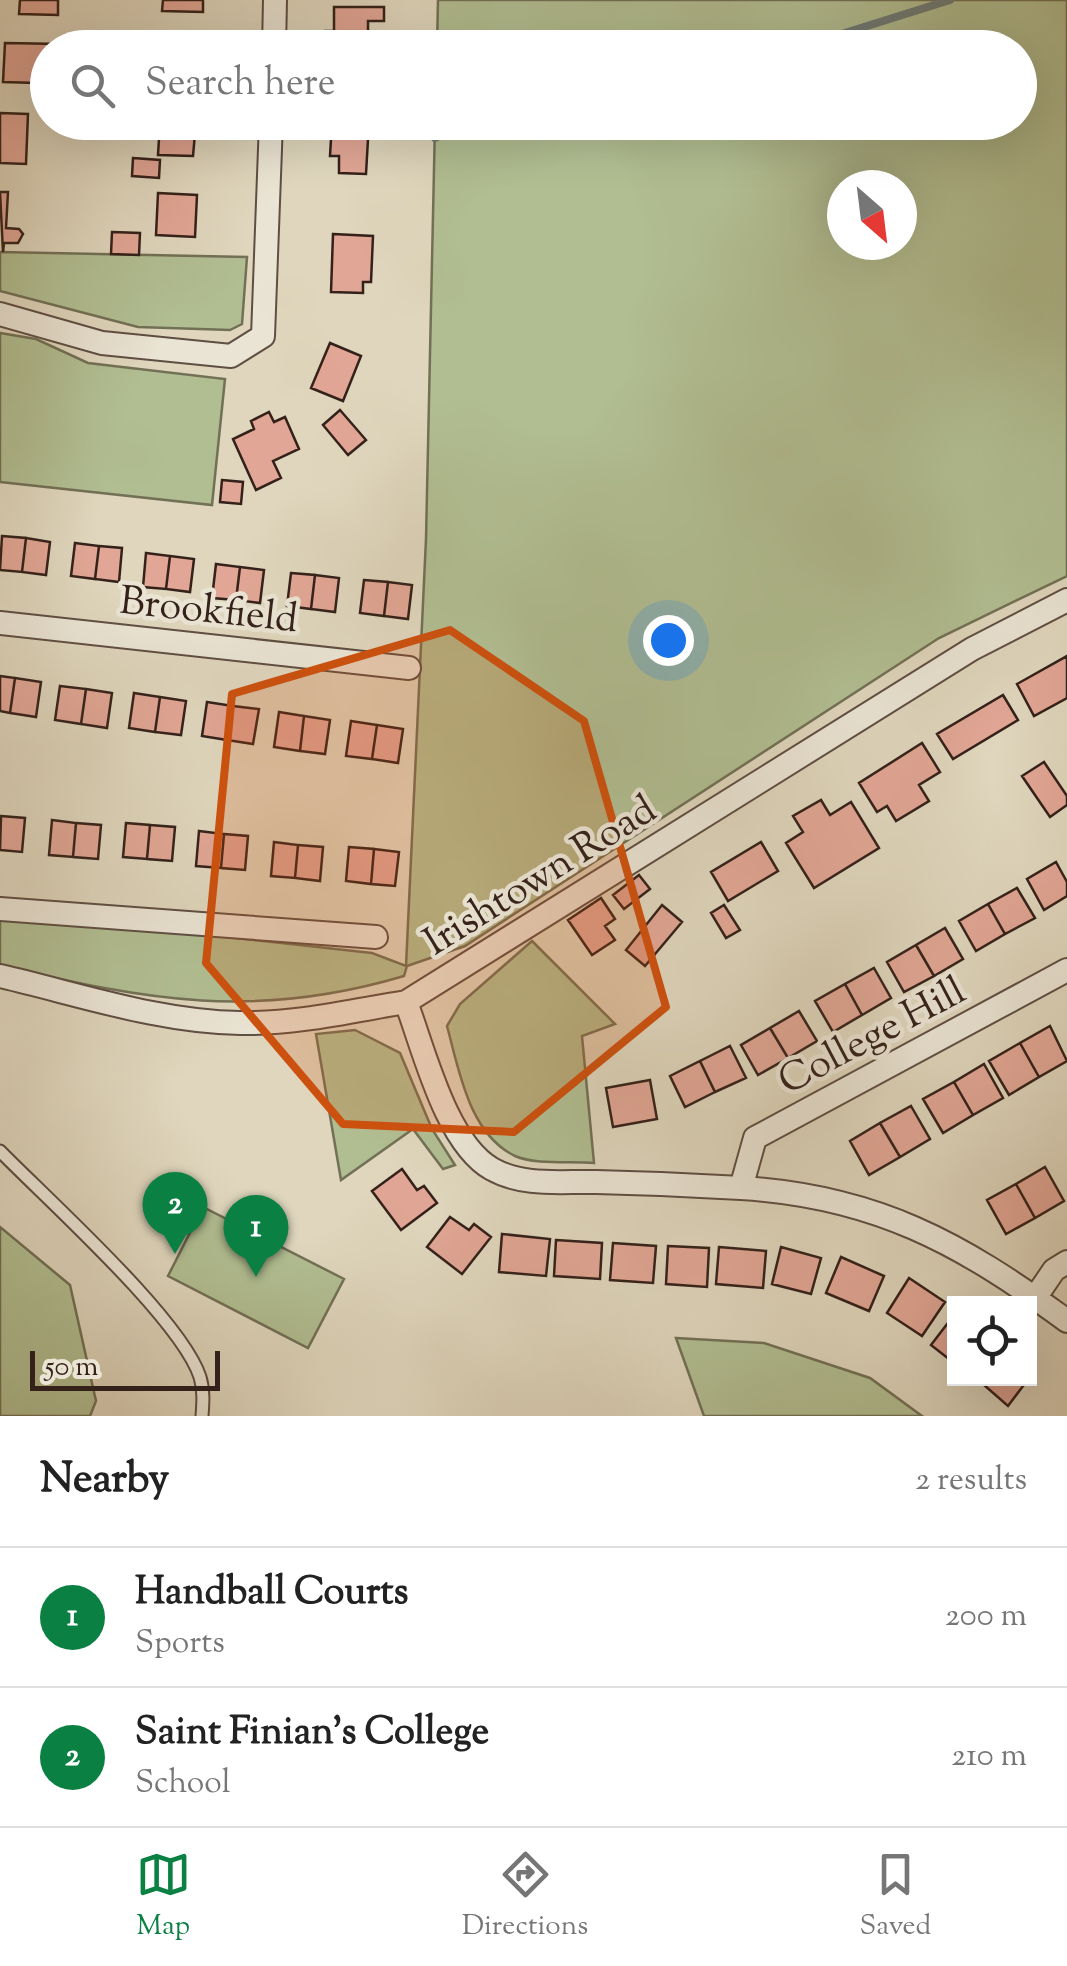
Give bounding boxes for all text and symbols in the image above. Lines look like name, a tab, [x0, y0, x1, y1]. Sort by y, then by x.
search box	[30, 30, 1037, 140]
icon: search	[65, 58, 120, 113]
text: Search here	[145, 58, 336, 112]
north arrow	[827, 170, 917, 260]
street label: Brookfield	[117, 575, 301, 650]
your location	[643, 615, 694, 666]
street label: Irishtown Road	[414, 784, 669, 972]
street label: College Hill	[769, 965, 977, 1111]
pin: 2	[142, 1172, 208, 1254]
pin: 1	[224, 1194, 288, 1277]
map controls	[947, 1296, 1037, 1386]
button: locate	[947, 1296, 1037, 1386]
scale bar	[30, 1346, 220, 1390]
text: 50 m	[45, 1348, 99, 1388]
text: Nearby	[40, 1451, 169, 1511]
text: 2 results	[915, 1458, 1027, 1504]
text: Handball Courts	[135, 1567, 408, 1621]
text: 1	[67, 1594, 78, 1640]
text: 200 m	[945, 1594, 1027, 1640]
text: Sports	[135, 1621, 225, 1667]
text: Saint Finian's College	[135, 1707, 489, 1761]
text: 2	[65, 1734, 80, 1780]
text: 210 m	[951, 1734, 1027, 1780]
text: School	[135, 1761, 231, 1807]
tab: Map	[136, 1847, 191, 1947]
tab: Directions	[462, 1847, 588, 1947]
tab: Saved	[859, 1847, 931, 1947]

